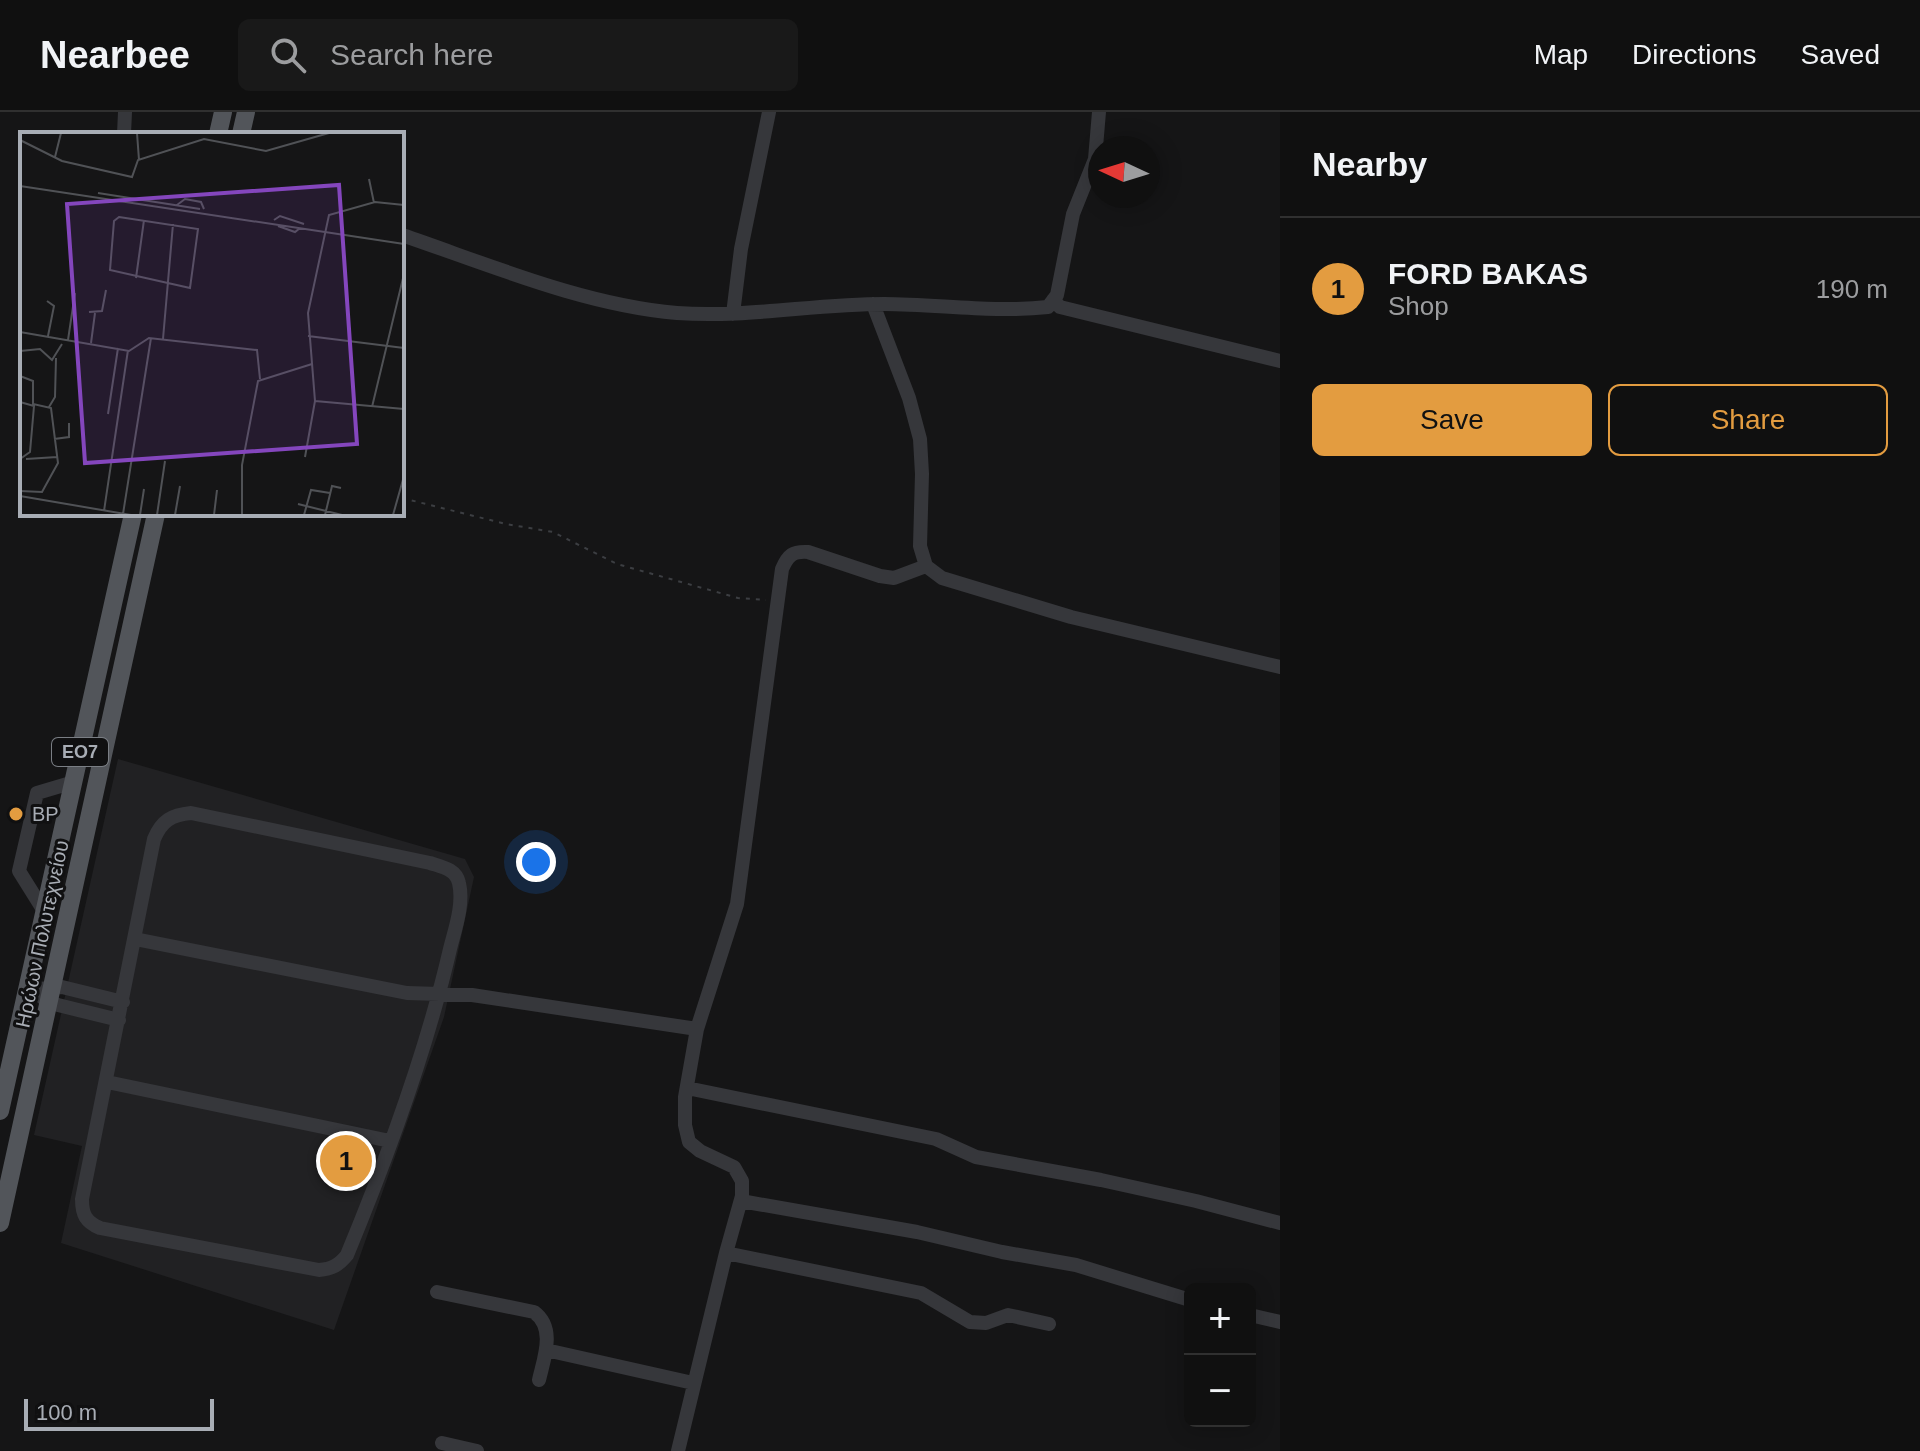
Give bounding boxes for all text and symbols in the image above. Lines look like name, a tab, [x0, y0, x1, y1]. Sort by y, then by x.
search box	[238, 19, 798, 91]
icon: search	[266, 33, 310, 77]
text: Nearbee	[40, 34, 190, 76]
text: Search here	[330, 38, 493, 71]
text: Map	[1534, 39, 1588, 70]
text: Directions	[1632, 39, 1757, 70]
text: Saved	[1801, 39, 1880, 70]
inset map	[20, 132, 404, 516]
north arrow	[1088, 136, 1160, 208]
text: Nearby	[1312, 145, 1427, 183]
text: FORD BAKAS	[1388, 257, 1588, 290]
text: 1	[1331, 274, 1345, 304]
text: 190 m	[1816, 274, 1888, 304]
text: Shop	[1388, 291, 1449, 321]
button: Save	[1312, 384, 1592, 456]
button: Share	[1608, 384, 1888, 456]
road number: ΕΟ7	[52, 738, 108, 766]
place label: BP	[32, 803, 59, 825]
marker: BP	[7, 805, 25, 823]
street label: Ηρώων Πολυτεχνείου	[11, 838, 73, 1030]
your location	[516, 842, 556, 882]
pin: 1	[320, 1131, 372, 1191]
map controls	[1184, 1283, 1256, 1427]
button: +	[1184, 1283, 1256, 1355]
button: −	[1184, 1355, 1256, 1427]
scale bar	[24, 1395, 214, 1431]
text: 100 m	[36, 1400, 97, 1425]

